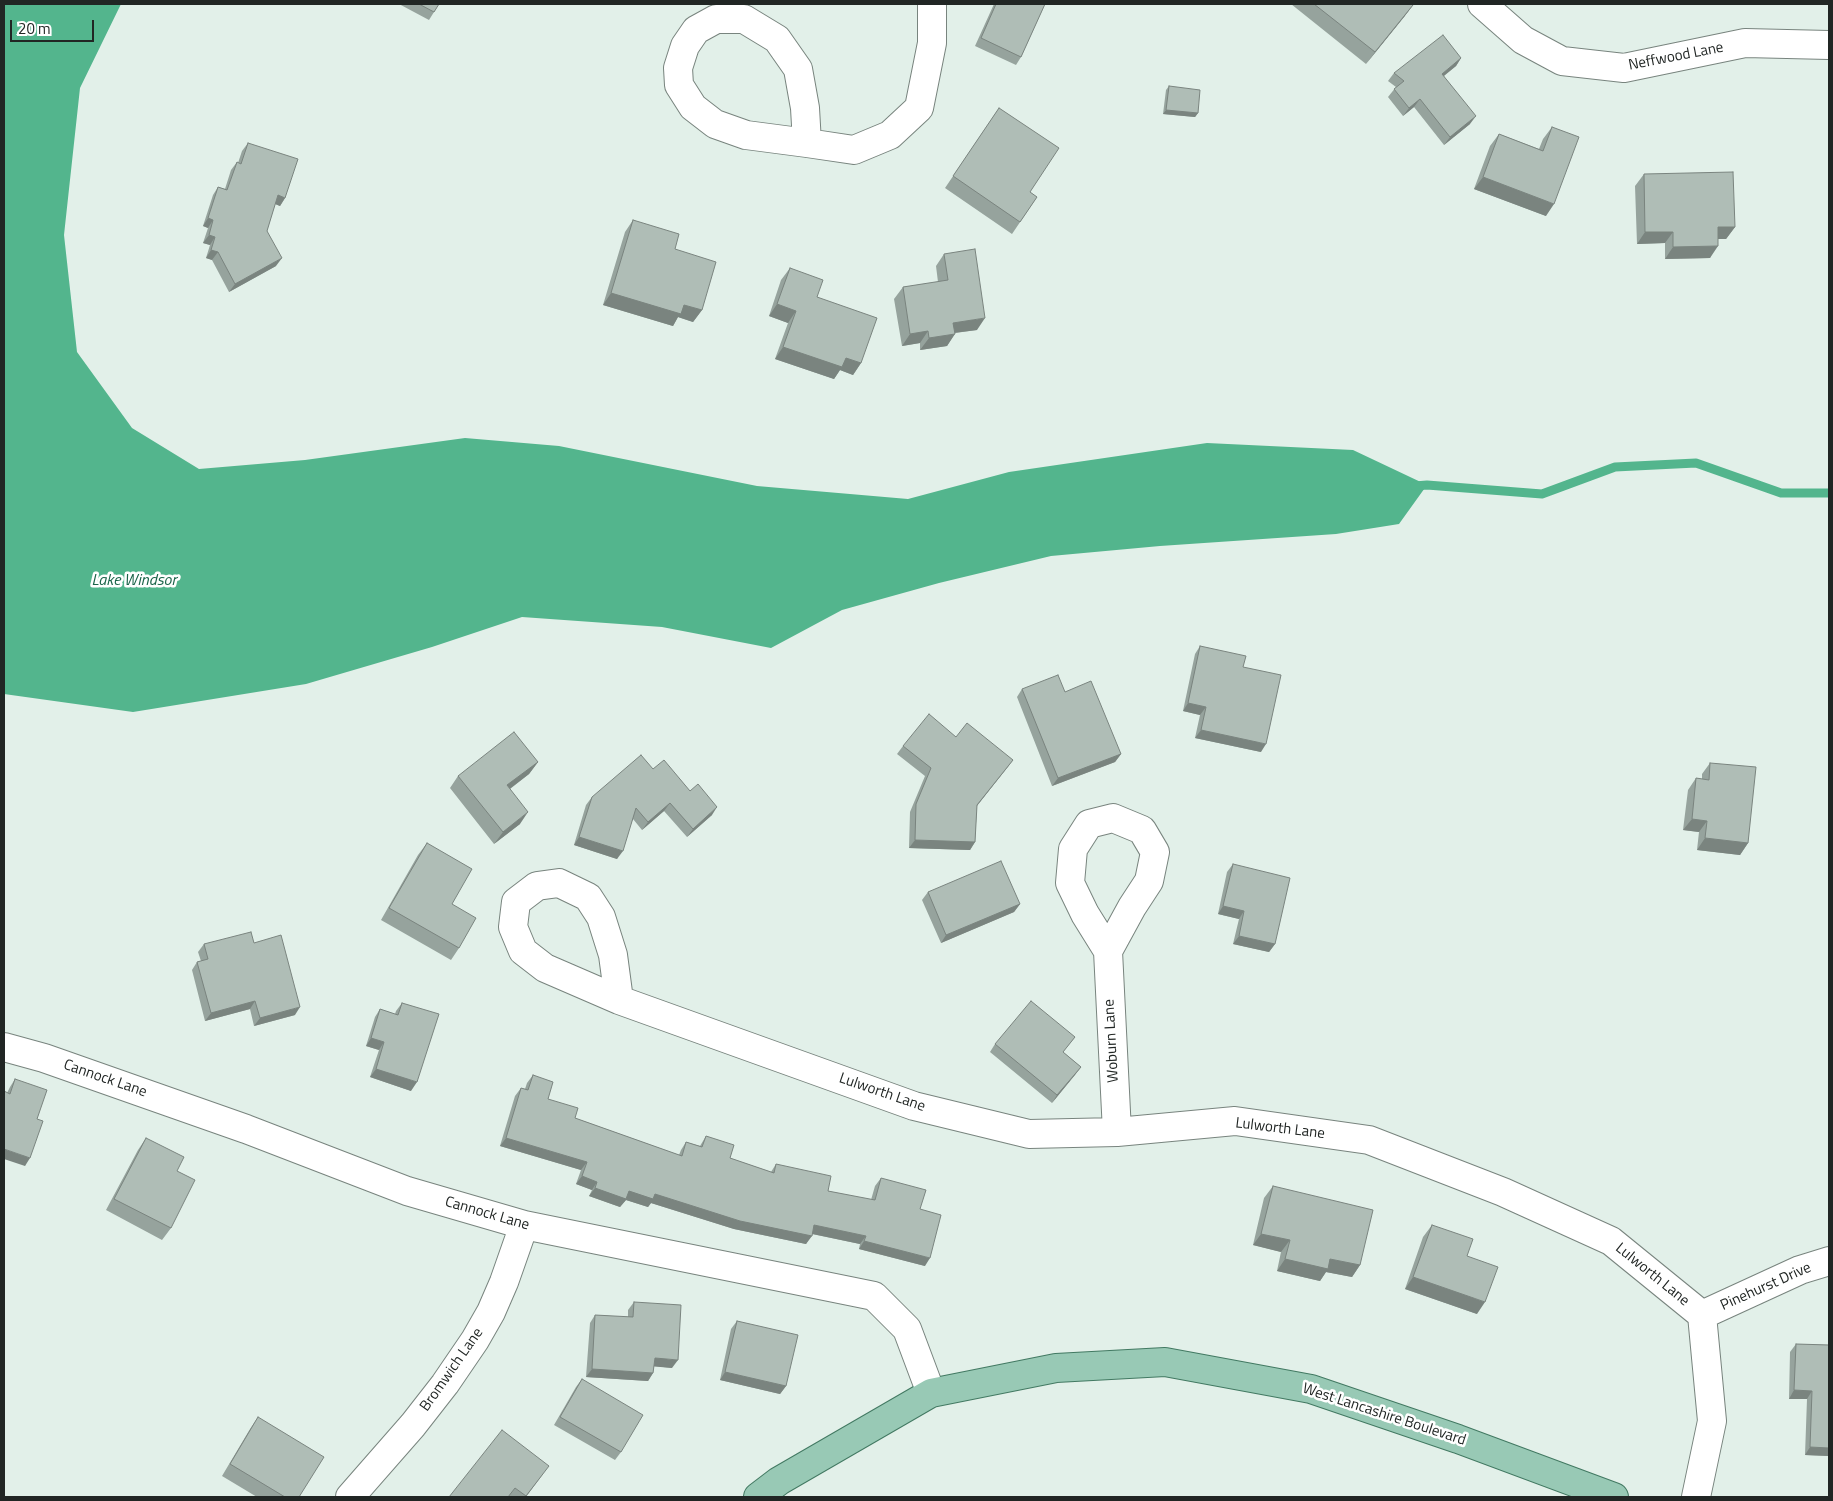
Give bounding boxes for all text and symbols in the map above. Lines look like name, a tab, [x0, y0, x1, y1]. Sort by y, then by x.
scale bar	[12, 10, 96, 42]
text: 20 m	[18, 17, 51, 40]
street label: Neffwood Lane	[1627, 39, 1725, 75]
water label: Lake Windsor	[92, 571, 176, 591]
street label: Woburn Lane	[1101, 999, 1123, 1083]
street label: Cannock Lane	[61, 1056, 149, 1102]
street label: Lulworth Lane	[837, 1070, 927, 1116]
street label: Lulworth Lane	[1234, 1115, 1326, 1143]
street label: Cannock Lane	[443, 1193, 531, 1235]
street label: Lulworth Lane	[1611, 1240, 1693, 1310]
street label: Pinehurst Drive	[1718, 1259, 1814, 1315]
street label: Bromwich Lane	[417, 1325, 487, 1415]
street label: West Lancashire Boulevard	[1300, 1380, 1468, 1450]

